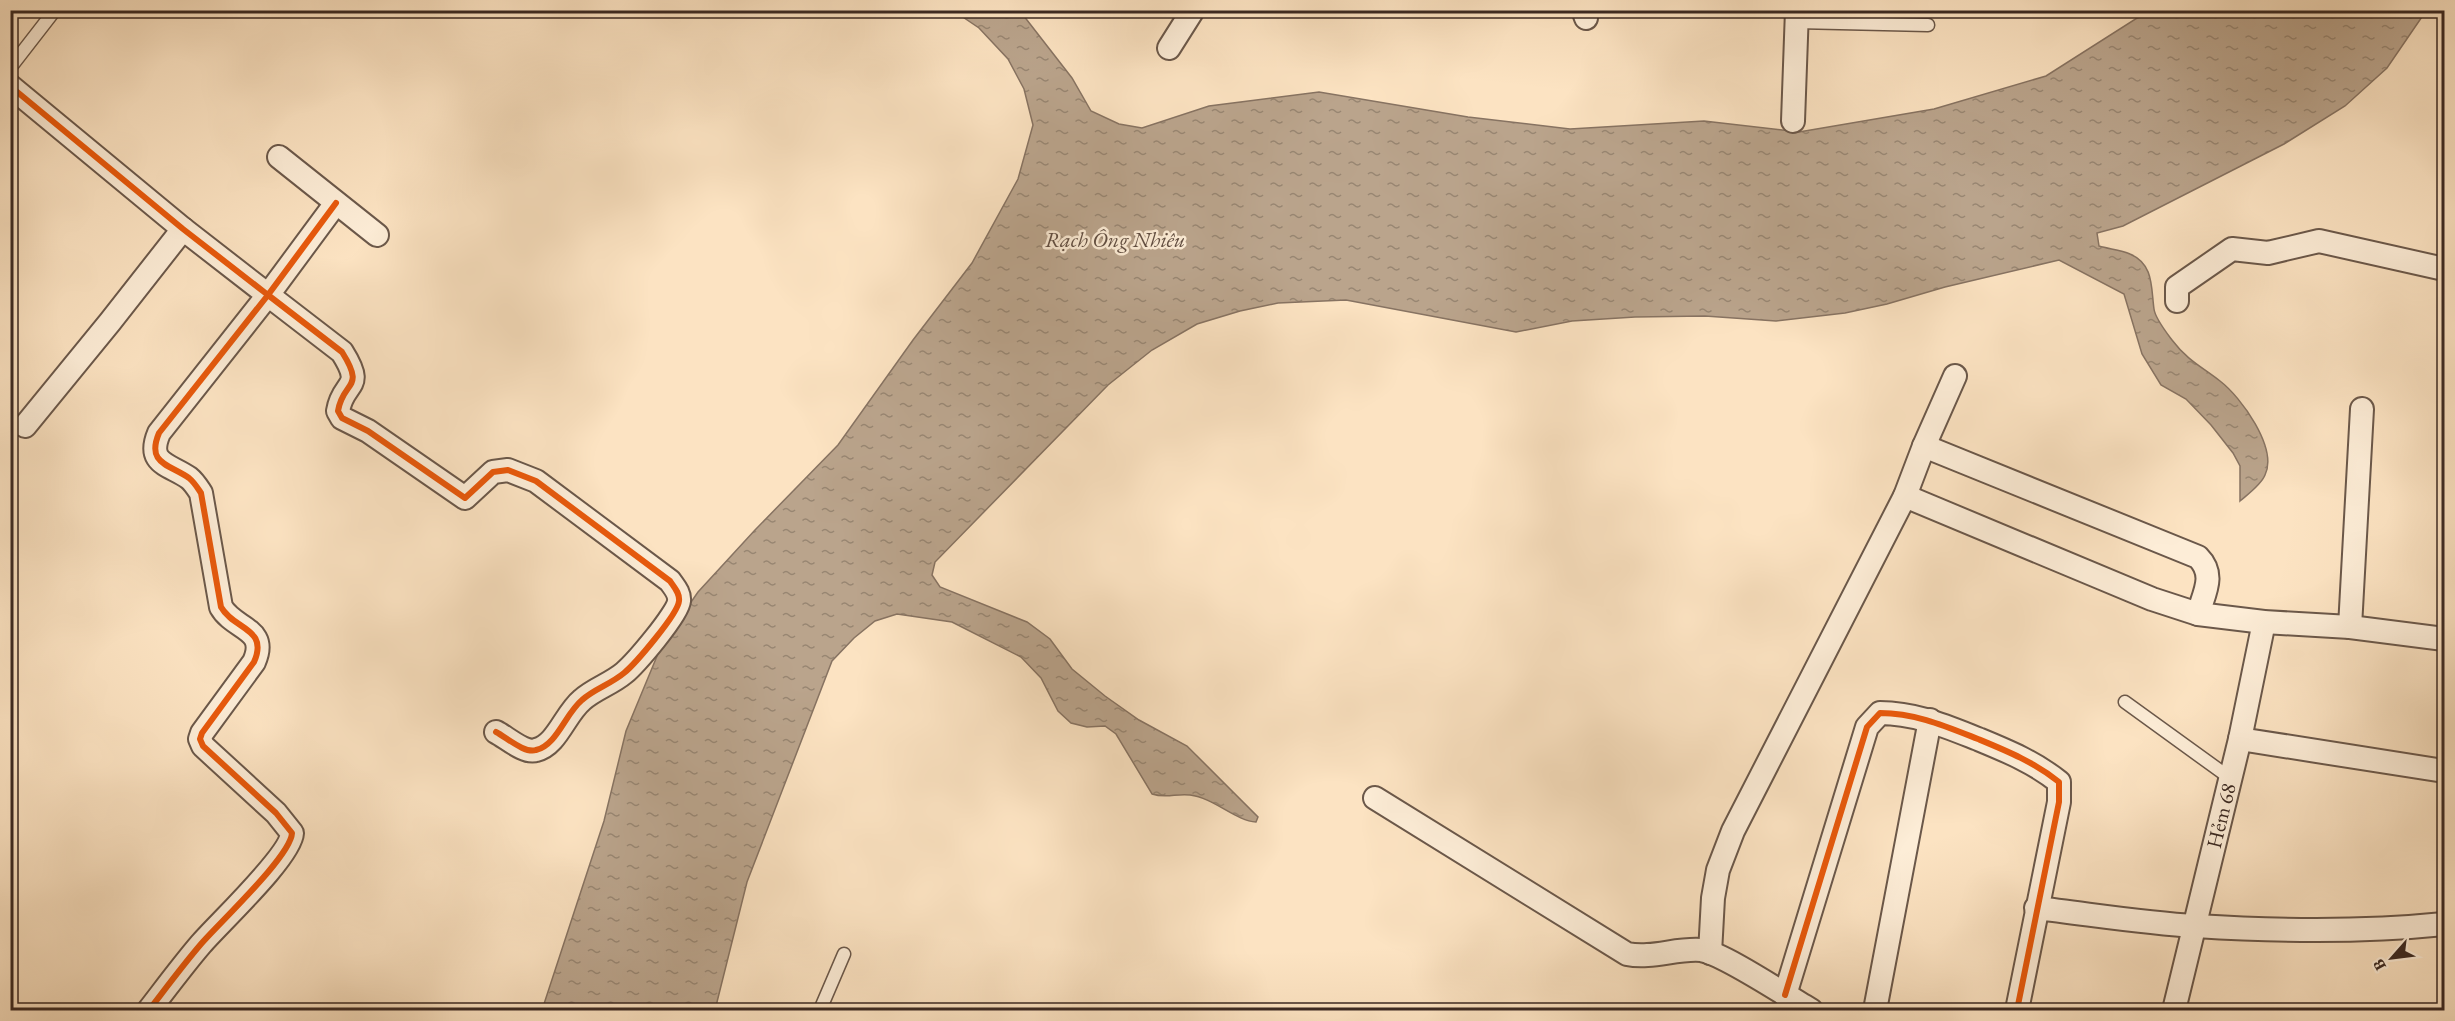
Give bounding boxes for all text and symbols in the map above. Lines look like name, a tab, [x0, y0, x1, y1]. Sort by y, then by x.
water label: Rạch Ông Nhiêu	[1045, 225, 1185, 254]
street label: Hẻm 68	[2200, 780, 2242, 851]
north arrow	[2362, 928, 2422, 988]
text: B	[2368, 955, 2391, 974]

